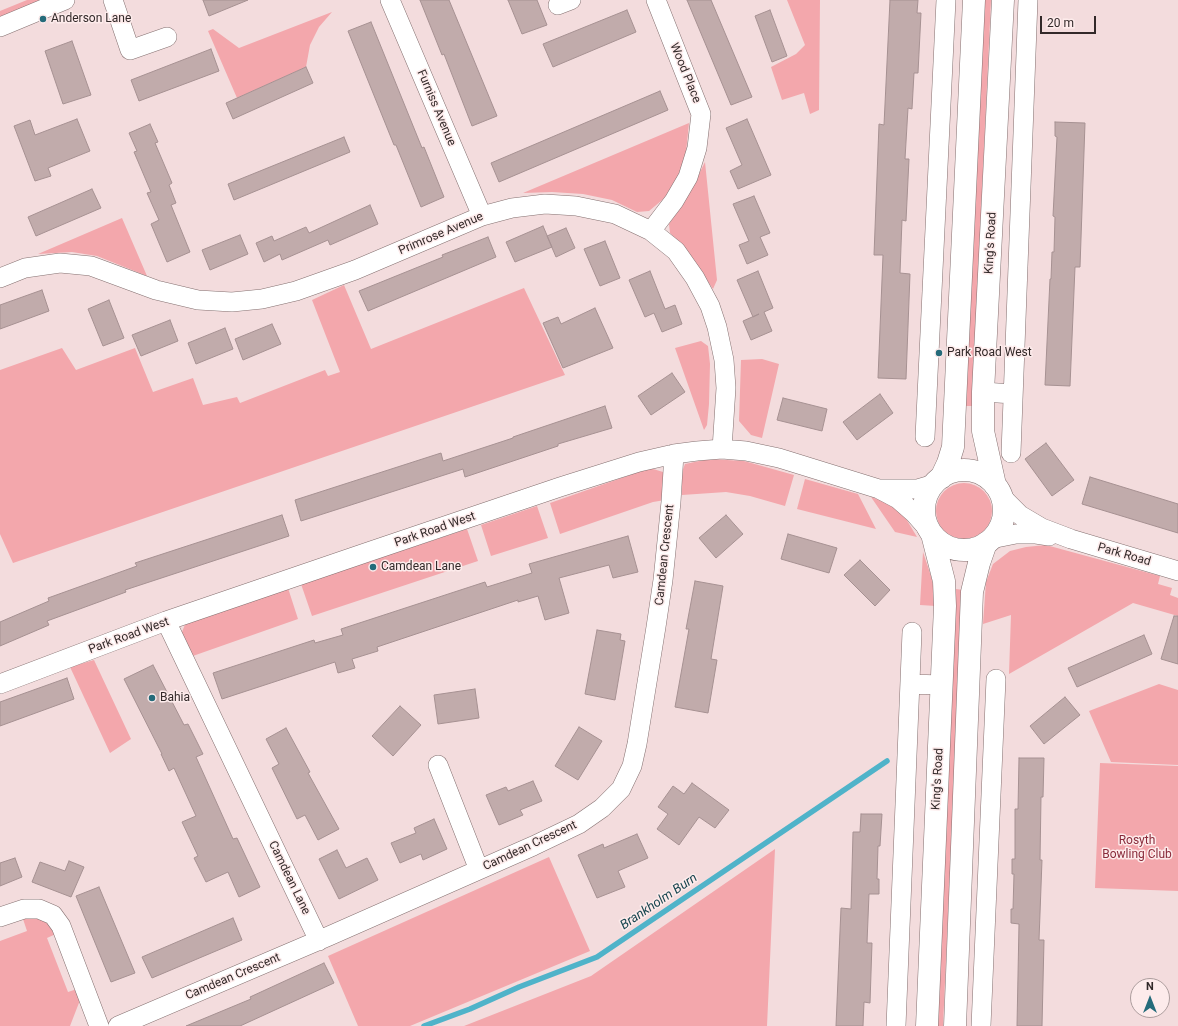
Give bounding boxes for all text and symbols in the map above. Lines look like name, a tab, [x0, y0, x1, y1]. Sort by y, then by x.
scale bar	[1042, 8, 1098, 34]
place label: Anderson Lane	[51, 12, 131, 26]
marker: Anderson Lane	[38, 14, 48, 24]
text: 20 m	[1047, 16, 1074, 30]
street label: Wood Place	[666, 41, 704, 105]
street label: Furniss Avenue	[413, 68, 459, 148]
street label: Primrose Avenue	[396, 210, 486, 258]
street label: King's Road	[982, 212, 1000, 274]
place label: Park Road West	[947, 346, 1032, 360]
marker: Park Road West	[934, 348, 944, 358]
street label: Camdean Crescent	[653, 504, 677, 606]
street label: Park Road West	[393, 509, 477, 551]
street label: Park Road	[1096, 541, 1152, 569]
place label: Camdean Lane	[381, 560, 461, 574]
marker: Camdean Lane	[368, 562, 378, 572]
street label: Park Road West	[87, 615, 171, 657]
place label: Bahia	[160, 691, 190, 705]
marker: Bahia	[147, 693, 157, 703]
street label: King's Road	[929, 748, 947, 810]
street label: Camdean Crescent	[481, 818, 579, 874]
park label: Rosyth Bowling Club	[1102, 834, 1172, 862]
street label: Camdean Lane	[265, 839, 313, 917]
water label: Brankholm Burn	[618, 870, 700, 934]
street label: Camdean Crescent	[183, 951, 283, 1003]
north arrow	[1130, 978, 1170, 1018]
text: N	[1146, 980, 1154, 993]

